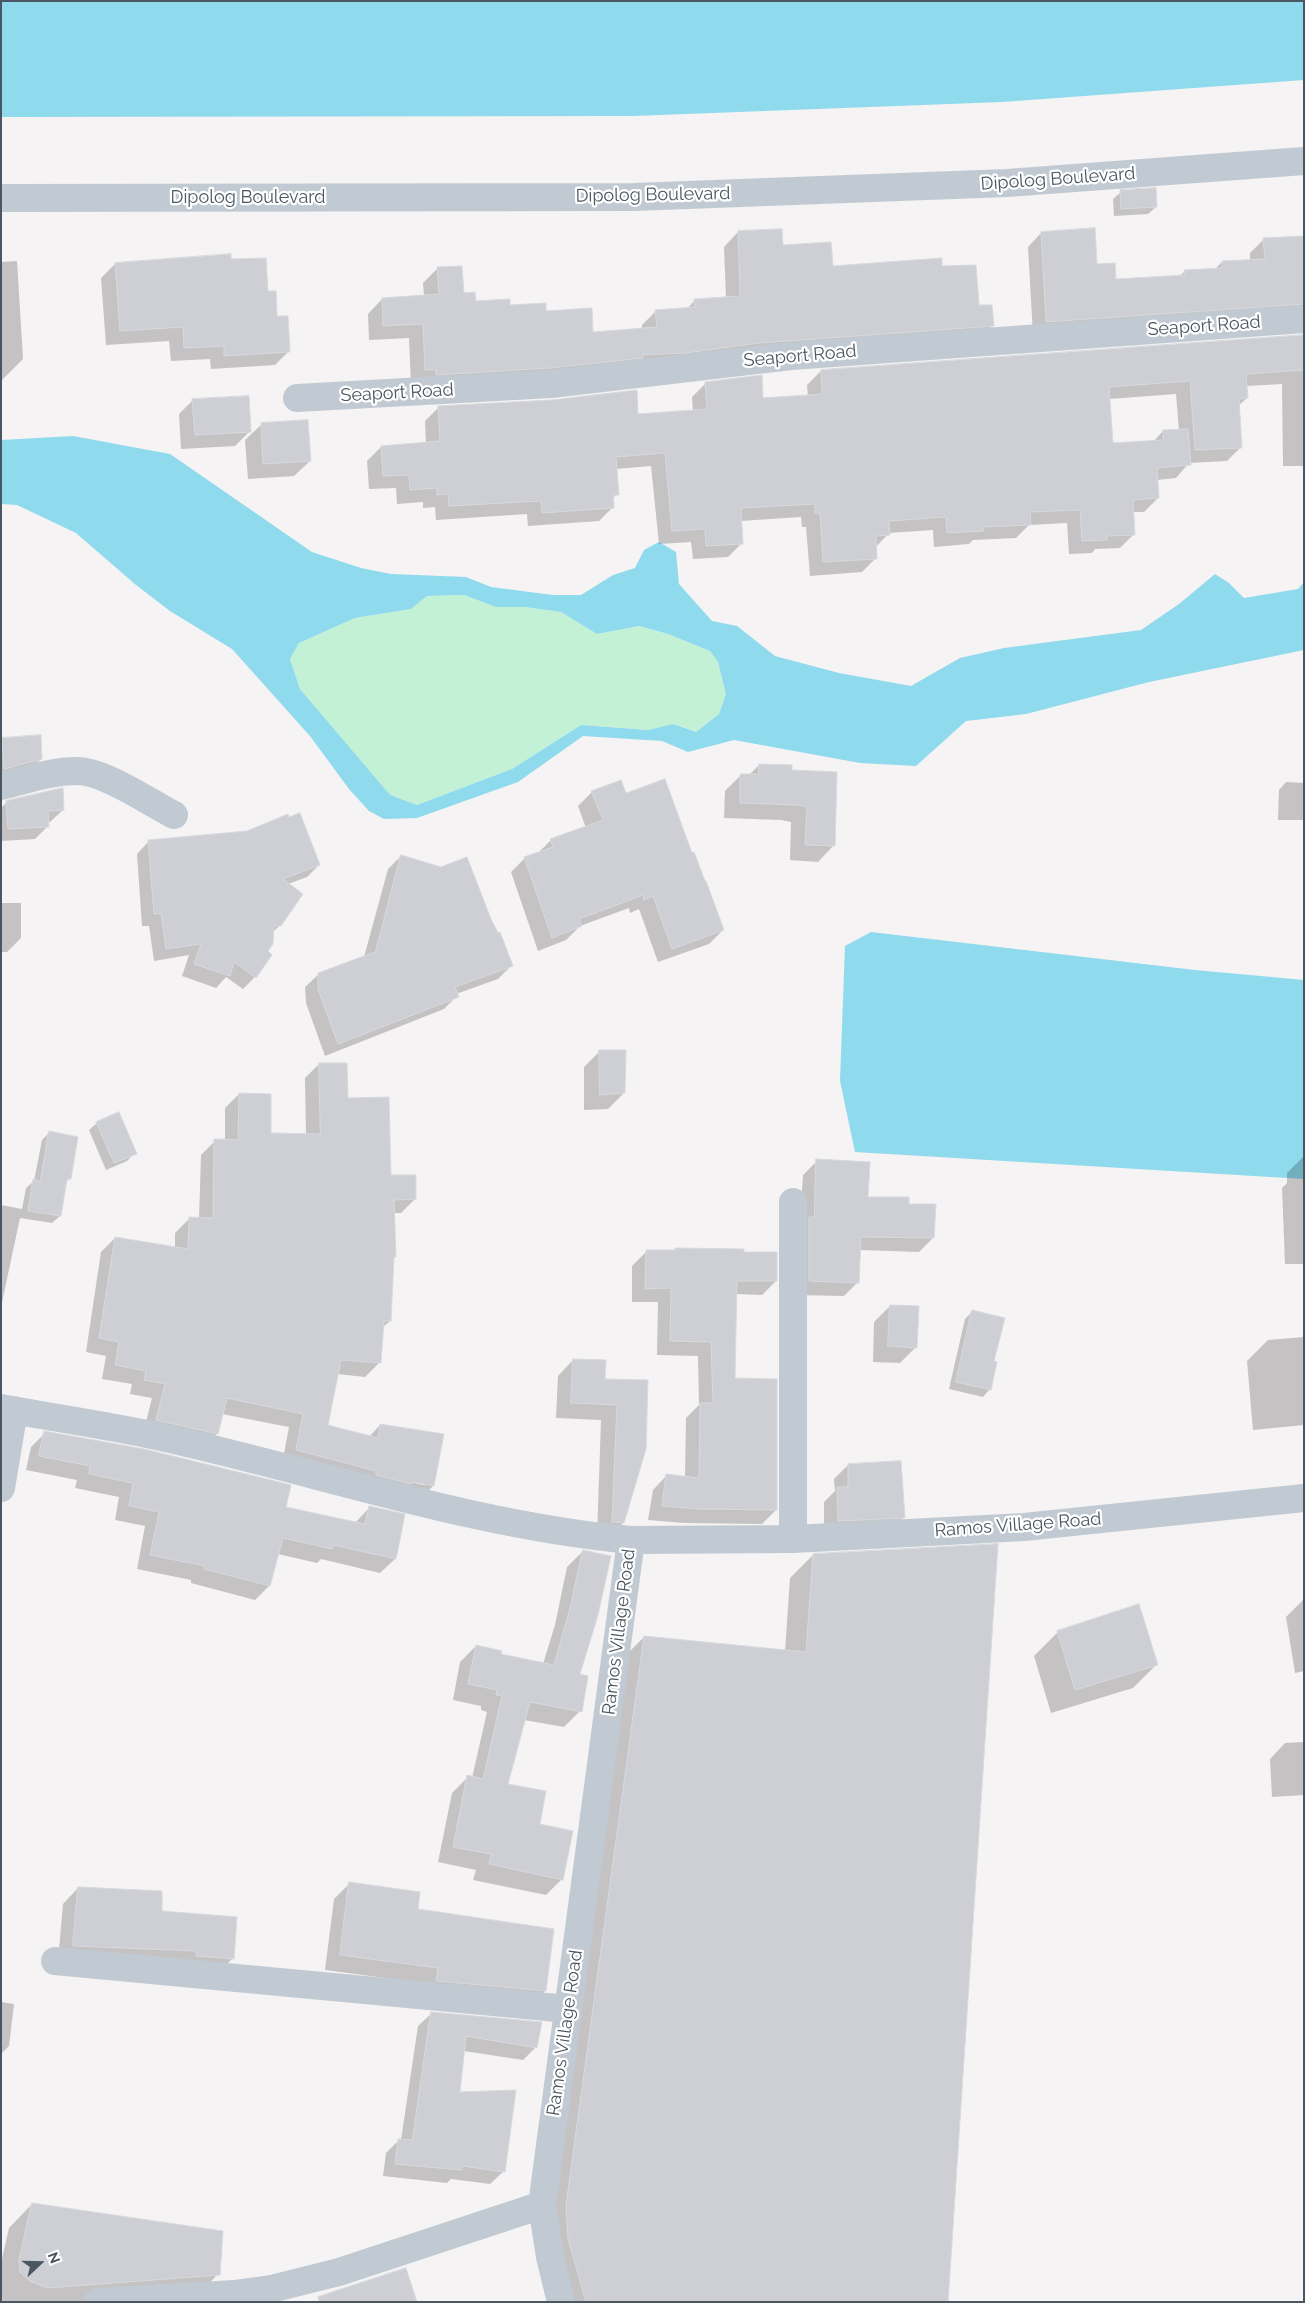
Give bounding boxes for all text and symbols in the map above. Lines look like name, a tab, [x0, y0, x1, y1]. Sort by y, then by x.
street label: Dipolog Boulevard	[980, 163, 1136, 195]
street label: Dipolog Boulevard	[575, 183, 731, 207]
street label: Dipolog Boulevard	[171, 187, 325, 209]
street label: Seaport Road	[1147, 311, 1261, 341]
street label: Seaport Road	[743, 340, 857, 372]
street label: Seaport Road	[340, 379, 454, 407]
street label: Ramos Village Road	[934, 1508, 1102, 1542]
street label: Ramos Village Road	[598, 1548, 640, 1716]
street label: Ramos Village Road	[543, 1949, 587, 2117]
north arrow	[15, 2238, 65, 2288]
text: N	[45, 2250, 63, 2265]

